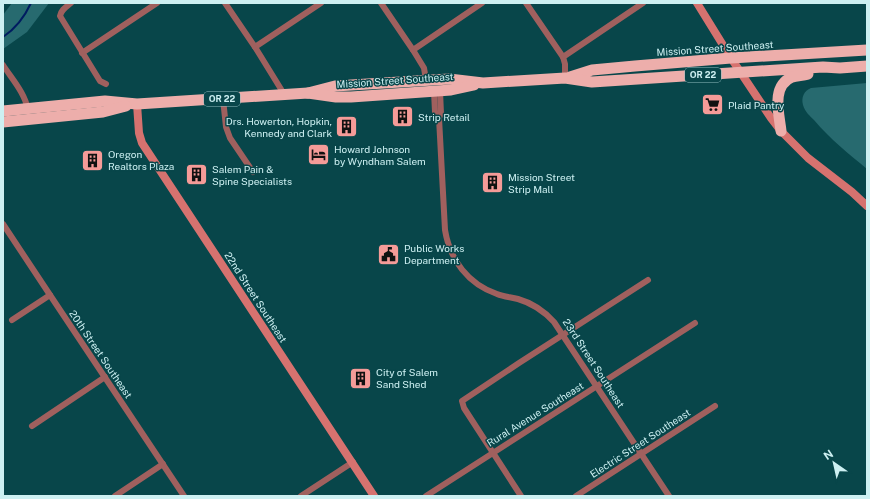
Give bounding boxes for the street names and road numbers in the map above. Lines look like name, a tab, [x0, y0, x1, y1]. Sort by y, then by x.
street label: Mission Street Southeast	[656, 38, 774, 58]
road number: OR 22	[685, 68, 721, 82]
street label: Mission Street Southeast	[336, 70, 454, 90]
road number: OR 22	[204, 92, 240, 106]
street label: 22nd Street Southeast	[222, 250, 290, 345]
street label: 20th Street Southeast	[67, 308, 135, 400]
street label: 23rd Street Southeast	[561, 316, 627, 410]
street label: Rural Avenue Southeast	[484, 379, 586, 449]
street label: Electric Street Southeast	[588, 406, 692, 480]

